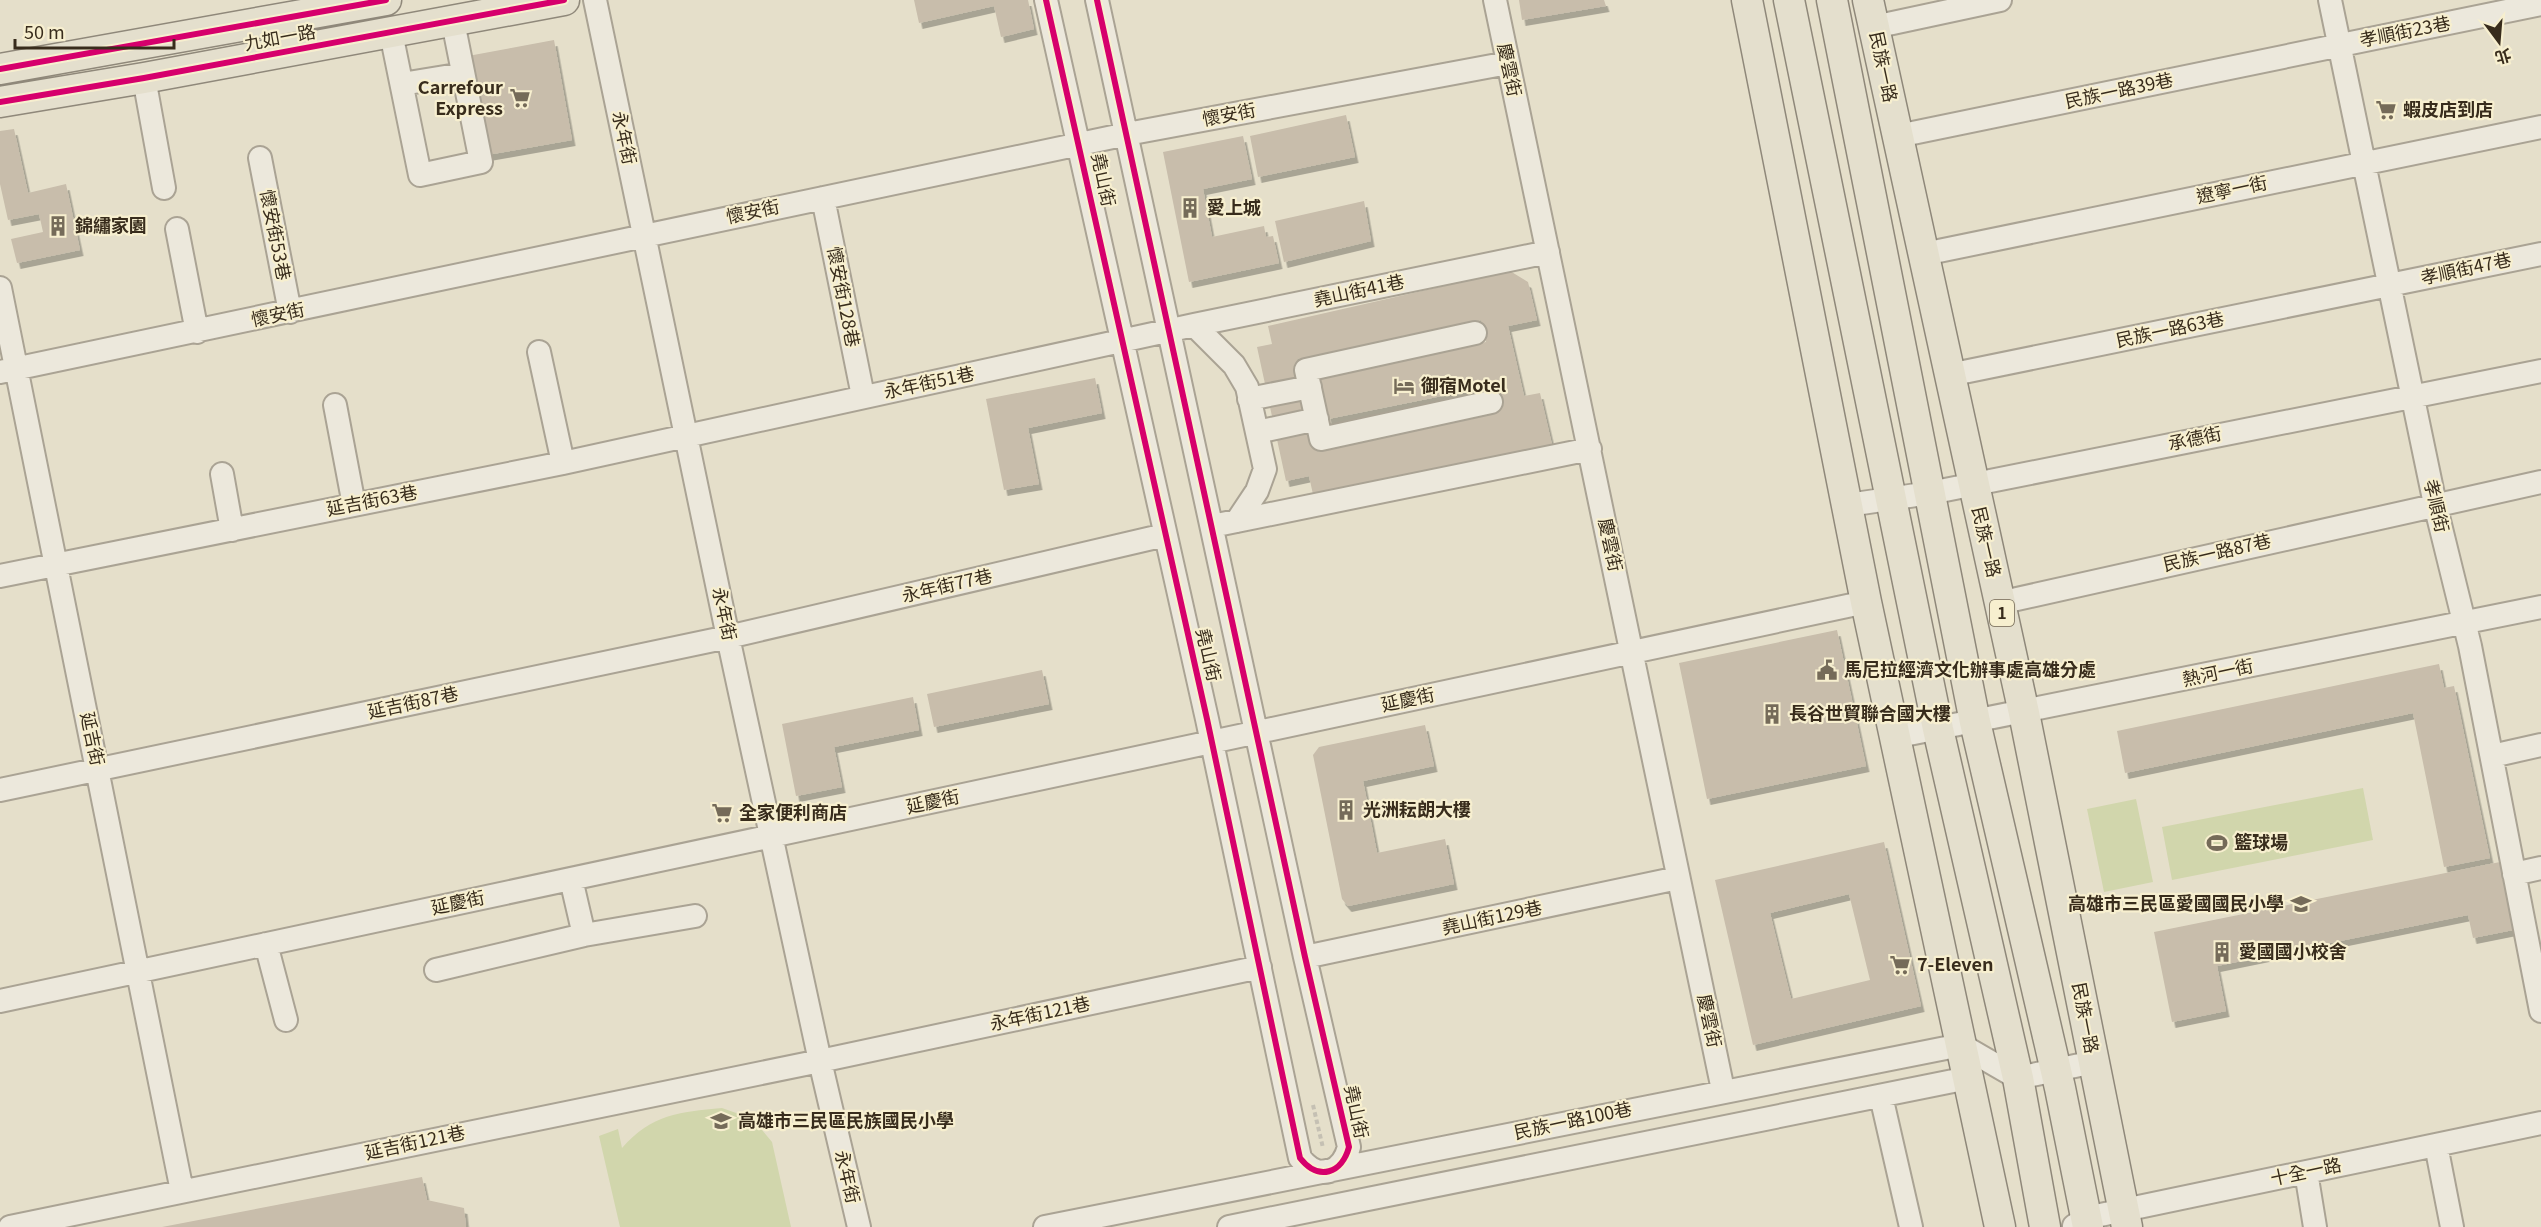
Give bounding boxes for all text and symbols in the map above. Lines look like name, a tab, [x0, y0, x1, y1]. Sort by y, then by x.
street label: 孝順街23巷	[2357, 8, 2452, 52]
scale bar	[15, 12, 174, 50]
north arrow	[2469, 12, 2529, 72]
street label: 九如一路	[242, 17, 317, 55]
text: 50 m	[24, 18, 65, 44]
street label: 民族一路	[1865, 29, 1905, 105]
street label: 慶雲街	[1493, 40, 1529, 99]
text: 北	[2492, 44, 2514, 71]
street label: 民族一路39巷	[2062, 65, 2175, 113]
place label: Carrefour Express	[418, 73, 503, 120]
supermarket icon: Carrefour Express	[508, 86, 532, 110]
street label: 懷安街	[1200, 95, 1258, 131]
place label: 蝦皮店到店	[2403, 95, 2493, 121]
supermarket icon: 蝦皮店到店	[2374, 98, 2398, 122]
street label: 永年街	[608, 108, 644, 167]
street label: 堯山街	[1087, 150, 1123, 209]
street label: 遼寧一街	[2194, 168, 2270, 208]
street label: 懷安街53巷	[255, 187, 299, 282]
street label: 懷安街	[723, 192, 782, 228]
place label: 愛上城	[1207, 193, 1261, 219]
building icon: 愛上城	[1178, 196, 1202, 220]
place label: 錦繡家園	[75, 211, 147, 237]
building icon: 錦繡家園	[46, 214, 70, 238]
street label: 懷安街128巷	[822, 244, 867, 349]
street label: 孝順街47巷	[2418, 245, 2513, 289]
street label: 堯山街41巷	[1311, 267, 1406, 311]
street label: 懷安街	[248, 295, 307, 331]
street label: 民族一路63巷	[2113, 304, 2226, 352]
street label: 永年街51巷	[881, 359, 976, 403]
place label: 御宿Motel	[1421, 371, 1507, 397]
hotel icon: 御宿Motel	[1392, 374, 1416, 398]
street label: 承德街	[2165, 419, 2224, 455]
street label: 孝順街	[2419, 476, 2457, 535]
street label: 延吉街63巷	[324, 477, 419, 521]
street label: 民族一路	[1967, 504, 2009, 580]
street label: 慶雲街	[1594, 515, 1630, 574]
street label: 民族一路87巷	[2160, 526, 2273, 576]
street label: 永年街77巷	[899, 561, 994, 607]
street label: 永年街	[708, 584, 744, 643]
road number: 1	[1990, 600, 2014, 626]
street label: 堯山街	[1191, 625, 1229, 684]
street label: 熱河一街	[2180, 651, 2256, 691]
place label: 馬尼拉經濟文化辦事處高雄分處	[1844, 655, 2096, 681]
public building icon: 馬尼拉經濟文化辦事處高雄分處	[1815, 658, 1839, 682]
street label: 延吉街87巷	[365, 679, 460, 723]
street label: 延慶街	[1378, 680, 1437, 716]
place label: 長谷世貿聯合國大樓	[1789, 699, 1951, 725]
building icon: 長谷世貿聯合國大樓	[1760, 702, 1784, 726]
street label: 延吉街	[76, 709, 112, 768]
street label: 延慶街	[903, 782, 962, 818]
place label: 光洲耘朗大樓	[1363, 795, 1471, 821]
place label: 全家便利商店	[739, 798, 847, 824]
building icon: 光洲耘朗大樓	[1334, 798, 1358, 822]
supermarket icon: 全家便利商店	[710, 801, 734, 825]
place label: 籃球場	[2234, 828, 2288, 854]
sports icon: 籃球場	[2205, 831, 2229, 855]
street label: 延慶街	[428, 883, 487, 919]
place label: 高雄市三民區愛國國民小學	[2068, 889, 2284, 915]
school or university icon: 高雄市三民區愛國國民小學	[2289, 892, 2313, 916]
street label: 堯山街129巷	[1439, 893, 1544, 939]
place label: 愛國國小校舍	[2239, 937, 2347, 963]
building icon: 愛國國小校舍	[2210, 940, 2234, 964]
place label: 7-Eleven	[1917, 950, 1993, 976]
supermarket icon: 7-Eleven	[1888, 953, 1912, 977]
street label: 民族一路	[2067, 980, 2107, 1055]
street label: 永年街121巷	[987, 989, 1092, 1035]
street label: 慶雲街	[1693, 991, 1729, 1050]
street label: 堯山街	[1340, 1082, 1376, 1141]
street label: 民族一路100巷	[1511, 1094, 1634, 1144]
place label: 高雄市三民區民族國民小學	[738, 1106, 954, 1132]
school or university icon: 高雄市三民區民族國民小學	[709, 1109, 733, 1133]
street label: 延吉街121巷	[362, 1118, 467, 1164]
street label: 永年街	[830, 1147, 868, 1206]
street label: 十全一路	[2268, 1150, 2344, 1190]

